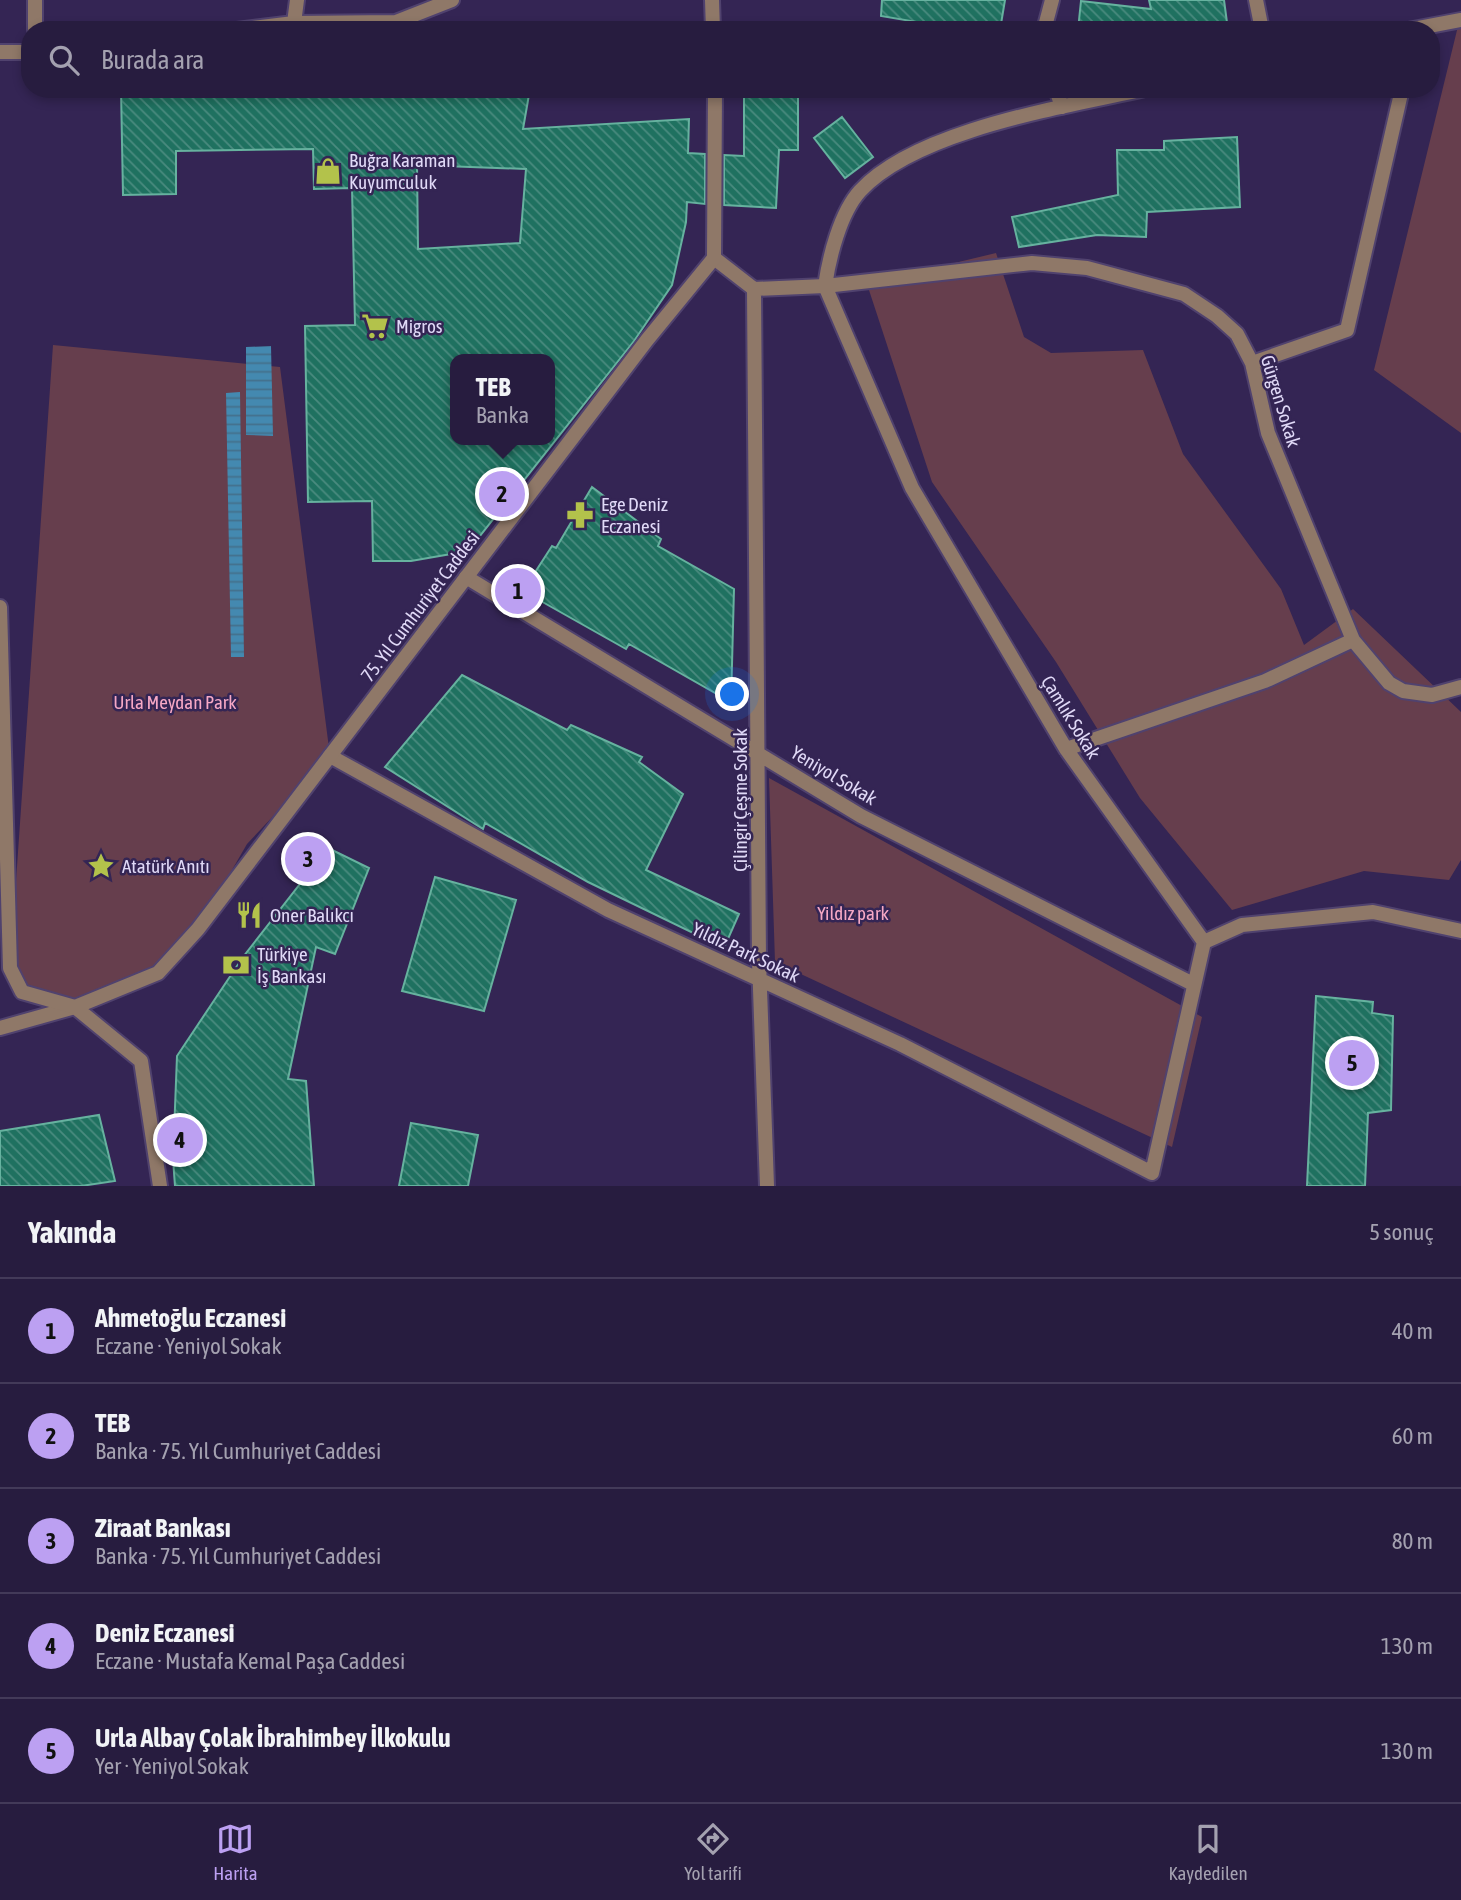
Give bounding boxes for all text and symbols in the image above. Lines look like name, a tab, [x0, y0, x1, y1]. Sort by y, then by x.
search box	[21, 21, 1440, 98]
icon: search	[45, 41, 83, 79]
text: Burada ara	[101, 45, 204, 75]
place label: Buğra Karaman Kuyumculuk	[349, 149, 456, 193]
shop icon: Buğra Karaman Kuyumculuk	[313, 156, 343, 186]
supermarket icon: Migros	[360, 311, 390, 341]
place label: Migros	[396, 315, 443, 337]
street label: Gürgen Sokak	[1257, 352, 1306, 450]
popup	[450, 354, 555, 445]
text: TEB	[476, 372, 511, 402]
text: Banka	[476, 402, 529, 428]
pin: 2	[479, 468, 525, 520]
place label: Ege Deniz Eczanesi	[601, 493, 668, 537]
pharmacy icon: Ege Deniz Eczanesi	[565, 500, 595, 530]
street label: 75. Yıl Cumhuriyet Caddesi	[356, 526, 484, 686]
pin: 1	[495, 565, 541, 617]
street label: Çamlık Sokak	[1037, 671, 1106, 763]
your location	[715, 677, 749, 711]
park label: Urla Meydan Park	[113, 691, 237, 713]
street label: Çilingir Çeşme Sokak	[729, 728, 751, 872]
street label: Yeniyol Sokak	[787, 741, 881, 810]
pin: 3	[285, 833, 331, 885]
place icon: Atatürk Anıtı	[86, 851, 116, 881]
place label: Atatürk Anıtı	[122, 855, 210, 877]
restaurant icon: Oner Balıkcı	[234, 900, 264, 930]
park label: Yildız park	[817, 902, 889, 924]
place label: Oner Balıkcı	[270, 904, 354, 926]
street label: Yıldız Park Sokak	[688, 917, 804, 987]
place label: Türkiye İş Bankası	[257, 943, 326, 987]
bank icon: Türkiye İş Bankası	[221, 950, 251, 980]
pin: 5	[1329, 1037, 1375, 1089]
pin: 4	[157, 1114, 203, 1166]
text: Yakında	[28, 1215, 116, 1249]
text: 5 sonuç	[1369, 1219, 1433, 1245]
text: Ahmetoğlu Eczanesi	[95, 1303, 286, 1333]
text: 1	[46, 1318, 56, 1344]
text: 40 m	[1392, 1318, 1433, 1344]
text: Eczane · Yeniyol Sokak	[95, 1333, 282, 1359]
text: TEB	[95, 1408, 130, 1438]
text: 2	[46, 1423, 56, 1449]
text: 60 m	[1392, 1423, 1433, 1449]
text: Banka · 75. Yıl Cumhuriyet Caddesi	[95, 1438, 381, 1464]
text: Ziraat Bankası	[95, 1513, 231, 1543]
text: 3	[46, 1528, 56, 1554]
text: 80 m	[1392, 1528, 1433, 1554]
text: Banka · 75. Yıl Cumhuriyet Caddesi	[95, 1543, 381, 1569]
text: Deniz Eczanesi	[95, 1618, 235, 1648]
text: 4	[46, 1633, 56, 1659]
text: 130 m	[1381, 1633, 1433, 1659]
text: Eczane · Mustafa Kemal Paşa Caddesi	[95, 1648, 405, 1674]
text: Urla Albay Çolak İbrahimbey İlkokulu	[95, 1723, 451, 1753]
text: 5	[46, 1738, 56, 1764]
text: 130 m	[1381, 1738, 1433, 1764]
text: Yer · Yeniyol Sokak	[95, 1753, 249, 1779]
tab: Harita	[213, 1820, 257, 1884]
tab: Yol tarifi	[684, 1820, 742, 1884]
tab: Kaydedilen	[1169, 1820, 1248, 1884]

